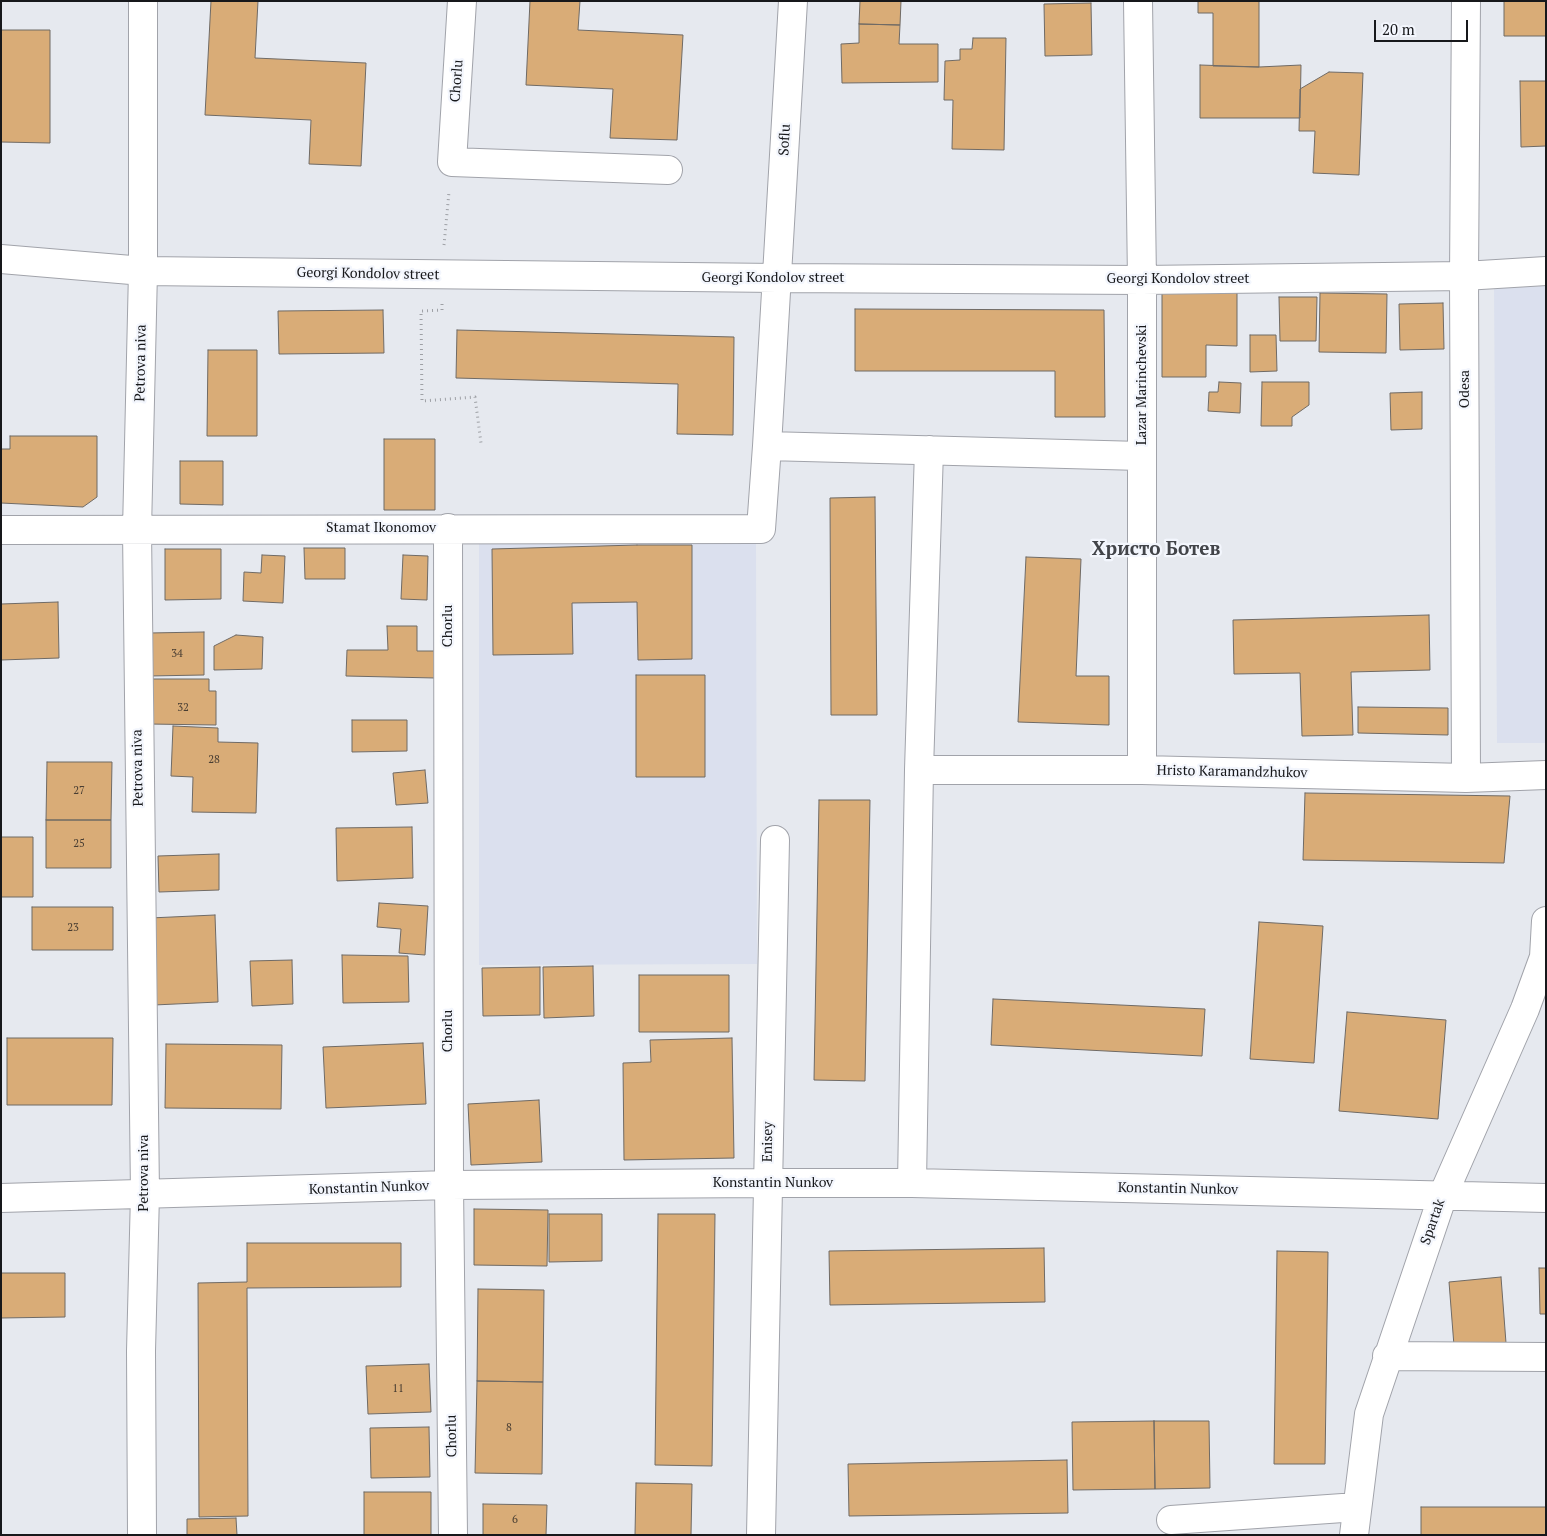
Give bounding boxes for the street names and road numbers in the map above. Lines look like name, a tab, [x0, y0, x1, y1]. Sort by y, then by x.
street label: Chorlu	[447, 59, 467, 103]
street label: Soflu	[776, 124, 794, 156]
street label: Georgi Kondolov street	[296, 264, 440, 284]
street label: Georgi Kondolov street	[702, 270, 844, 286]
street label: Georgi Kondolov street	[1107, 271, 1249, 287]
street label: Petrova niva	[132, 324, 150, 402]
street label: Lazar Marinchevski	[1134, 325, 1150, 445]
street label: Odesa	[1457, 370, 1473, 408]
street label: Stamat Ikonomov	[326, 520, 436, 536]
street label: Chorlu	[440, 605, 456, 647]
street label: Petrova niva	[129, 729, 147, 807]
street label: Hristo Karamandzhukov	[1157, 762, 1307, 782]
street label: Chorlu	[440, 1010, 456, 1052]
street label: Enisey	[759, 1122, 777, 1162]
street label: Petrova niva	[136, 1134, 152, 1212]
street label: Konstantin Nunkov	[713, 1175, 833, 1191]
street label: Konstantin Nunkov	[309, 1178, 429, 1198]
street label: Konstantin Nunkov	[1118, 1180, 1238, 1198]
street label: Spartak	[1417, 1197, 1449, 1247]
street label: Chorlu	[443, 1415, 461, 1457]

